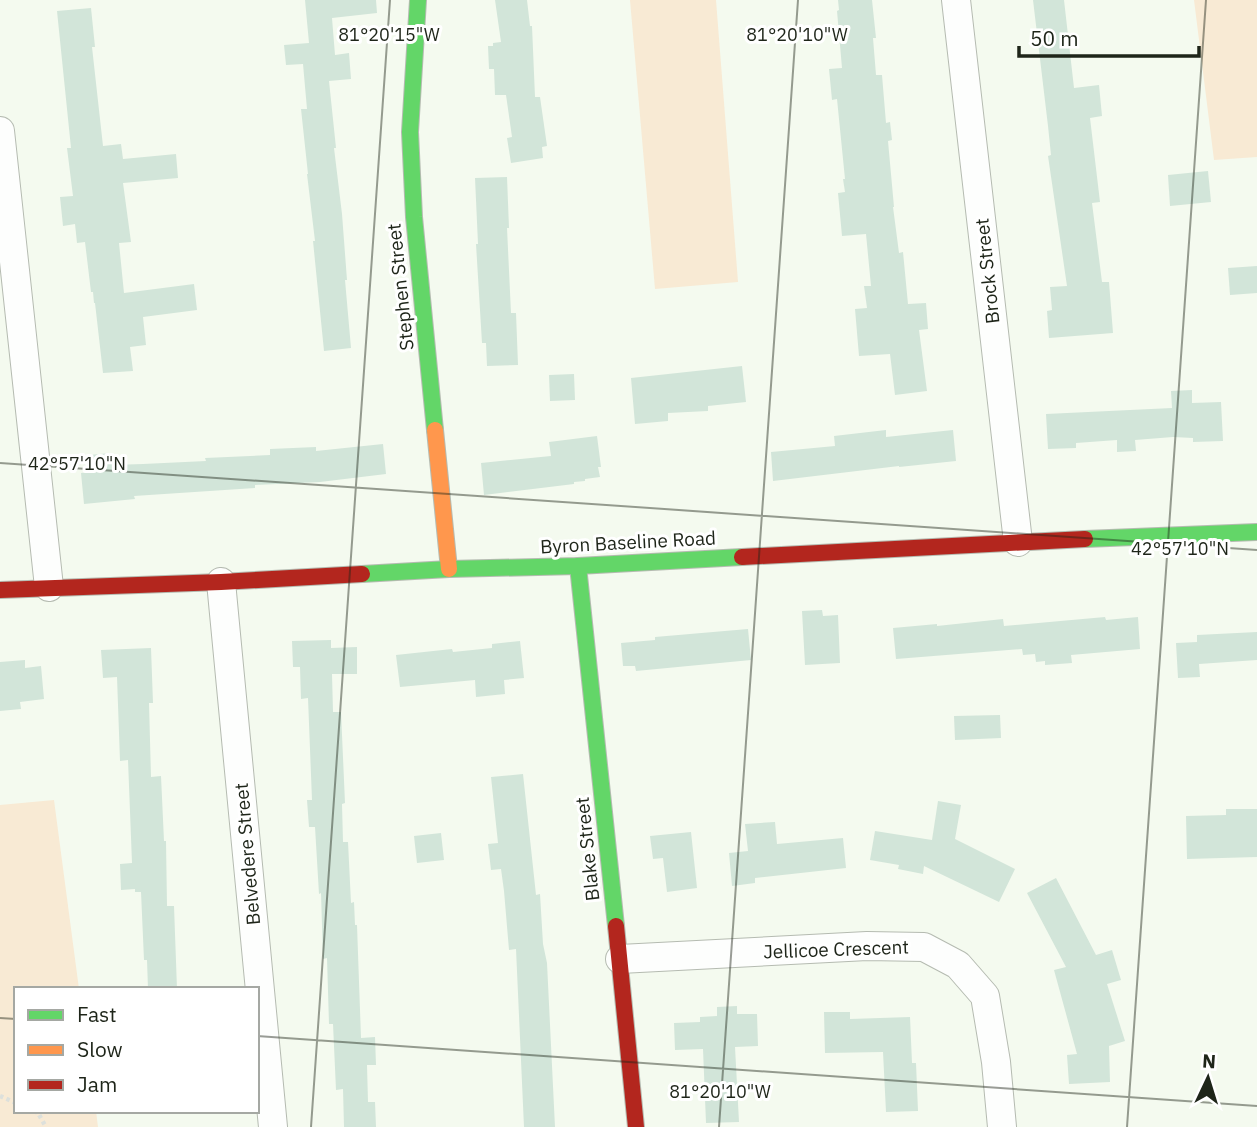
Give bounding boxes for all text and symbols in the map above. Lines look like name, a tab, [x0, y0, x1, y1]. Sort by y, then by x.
scale bar	[1019, 14, 1199, 58]
text: 81°20'15"W	[338, 23, 440, 46]
text: 81°20'10"W	[746, 23, 848, 46]
text: 50 m	[1030, 24, 1079, 52]
street label: Brock Street	[970, 217, 1004, 325]
street label: Stephen Street	[381, 222, 419, 352]
text: 42°57'10"N	[28, 452, 126, 475]
street label: Byron Baseline Road	[539, 525, 717, 559]
text: 42°57'10"N	[1131, 537, 1229, 560]
street label: Belvedere Street	[229, 782, 265, 926]
street label: Blake Street	[570, 796, 604, 902]
street label: Jellicoe Crescent	[763, 934, 909, 964]
legend	[14, 987, 259, 1113]
text: Fast	[77, 1000, 117, 1028]
text: Slow	[77, 1035, 123, 1063]
north arrow	[1173, 1043, 1243, 1113]
text: N	[1201, 1049, 1217, 1073]
text: Jam	[77, 1070, 117, 1098]
text: 81°20'10"W	[669, 1080, 771, 1103]

